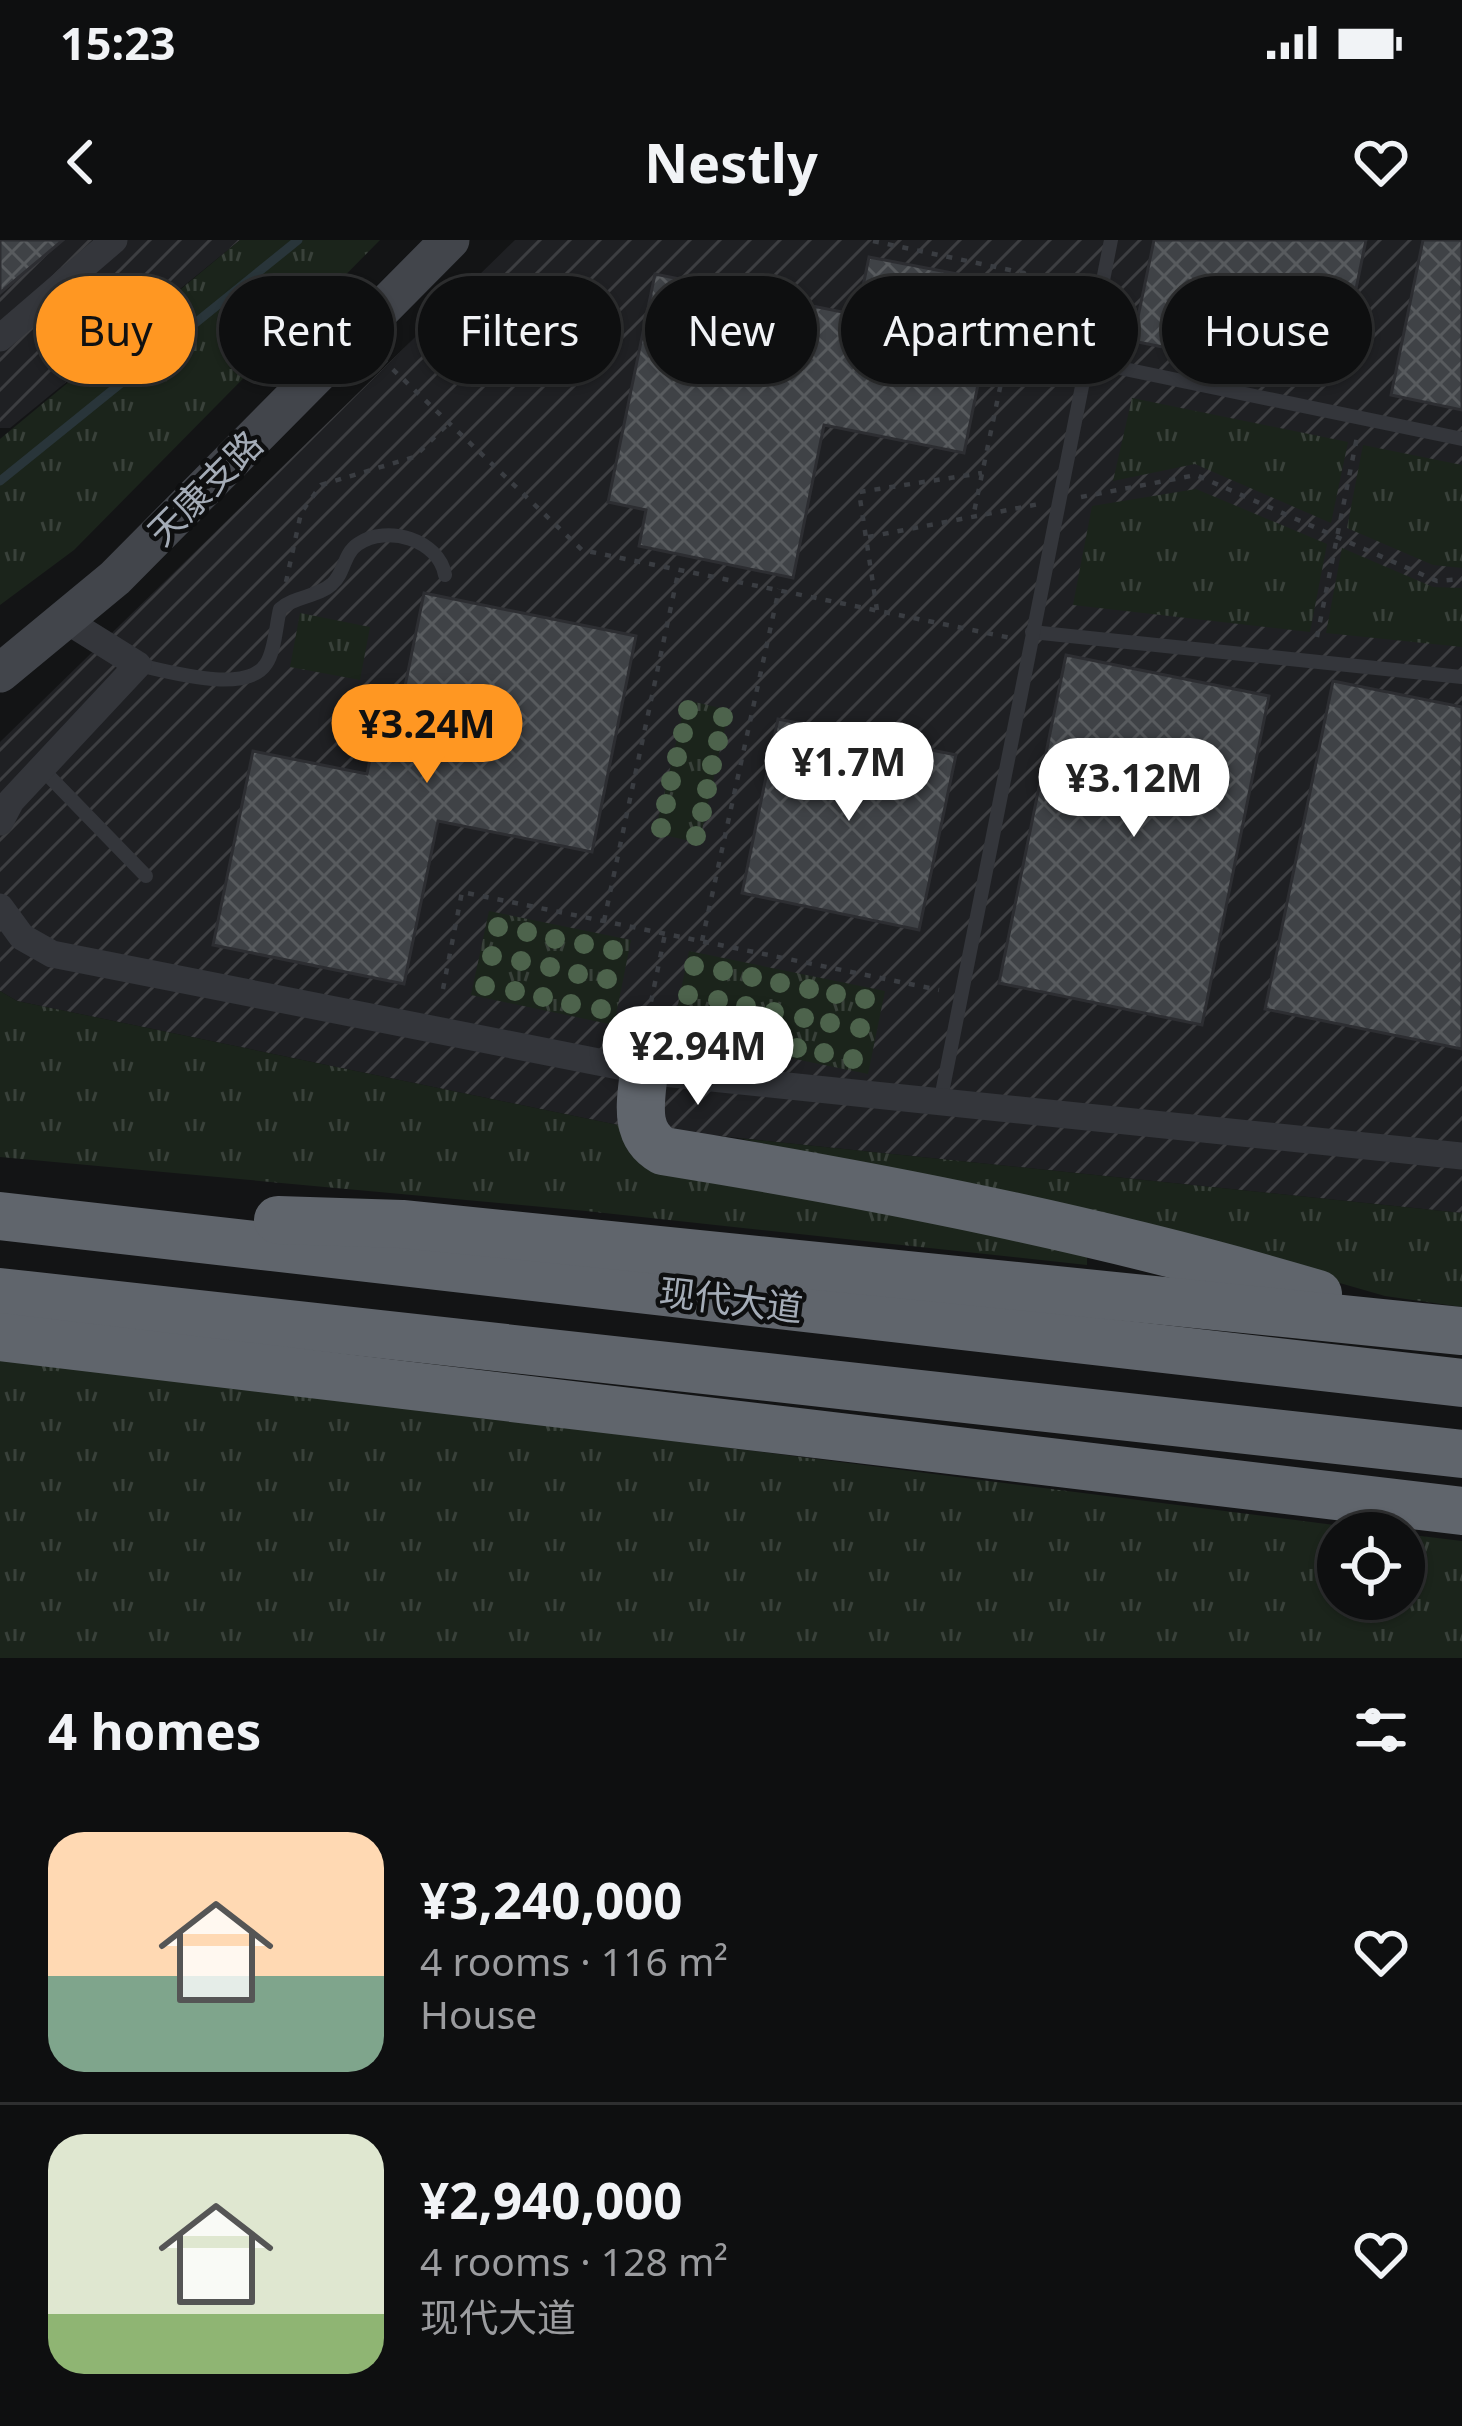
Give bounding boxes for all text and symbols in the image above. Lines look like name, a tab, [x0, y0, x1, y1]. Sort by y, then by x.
text: 15:23	[60, 12, 176, 73]
text: Nestly	[644, 125, 818, 199]
icon: back	[48, 129, 114, 195]
icon: heart	[1348, 129, 1414, 195]
chip: Buy	[36, 276, 195, 384]
chip: Rent	[219, 276, 394, 384]
chip: Filters	[418, 276, 621, 384]
chip: New	[645, 276, 817, 384]
chip: Apartment	[841, 276, 1138, 384]
chip: House	[1162, 276, 1372, 384]
street label: 天康支路	[136, 419, 273, 556]
pin: ¥3.24M	[329, 684, 525, 786]
text: ¥3.24M	[359, 696, 495, 749]
pin: ¥1.7M	[765, 722, 933, 824]
text: ¥1.7M	[792, 734, 906, 787]
pin: ¥3.12M	[1036, 738, 1232, 840]
text: ¥3.12M	[1066, 750, 1202, 803]
pin: ¥2.94M	[600, 1006, 796, 1108]
text: ¥2.94M	[630, 1018, 766, 1071]
street label: 现代大道	[657, 1266, 806, 1333]
map controls	[1317, 1512, 1425, 1620]
button: locate	[1317, 1512, 1425, 1620]
text: 4 homes	[48, 1695, 261, 1765]
icon: filters	[1348, 1697, 1414, 1763]
text: ¥3,240,000	[420, 1864, 682, 1934]
icon: home	[144, 1880, 288, 2024]
icon: heart	[1348, 1919, 1414, 1985]
text: 4 rooms · 116 m²	[420, 1934, 728, 1987]
text: House	[420, 1987, 537, 2040]
text: ¥2,940,000	[420, 2164, 682, 2234]
icon: home	[144, 2182, 288, 2326]
icon: heart	[1348, 2221, 1414, 2287]
text: 4 rooms · 128 m²	[420, 2234, 728, 2287]
text: 现代大道	[420, 2290, 576, 2343]

